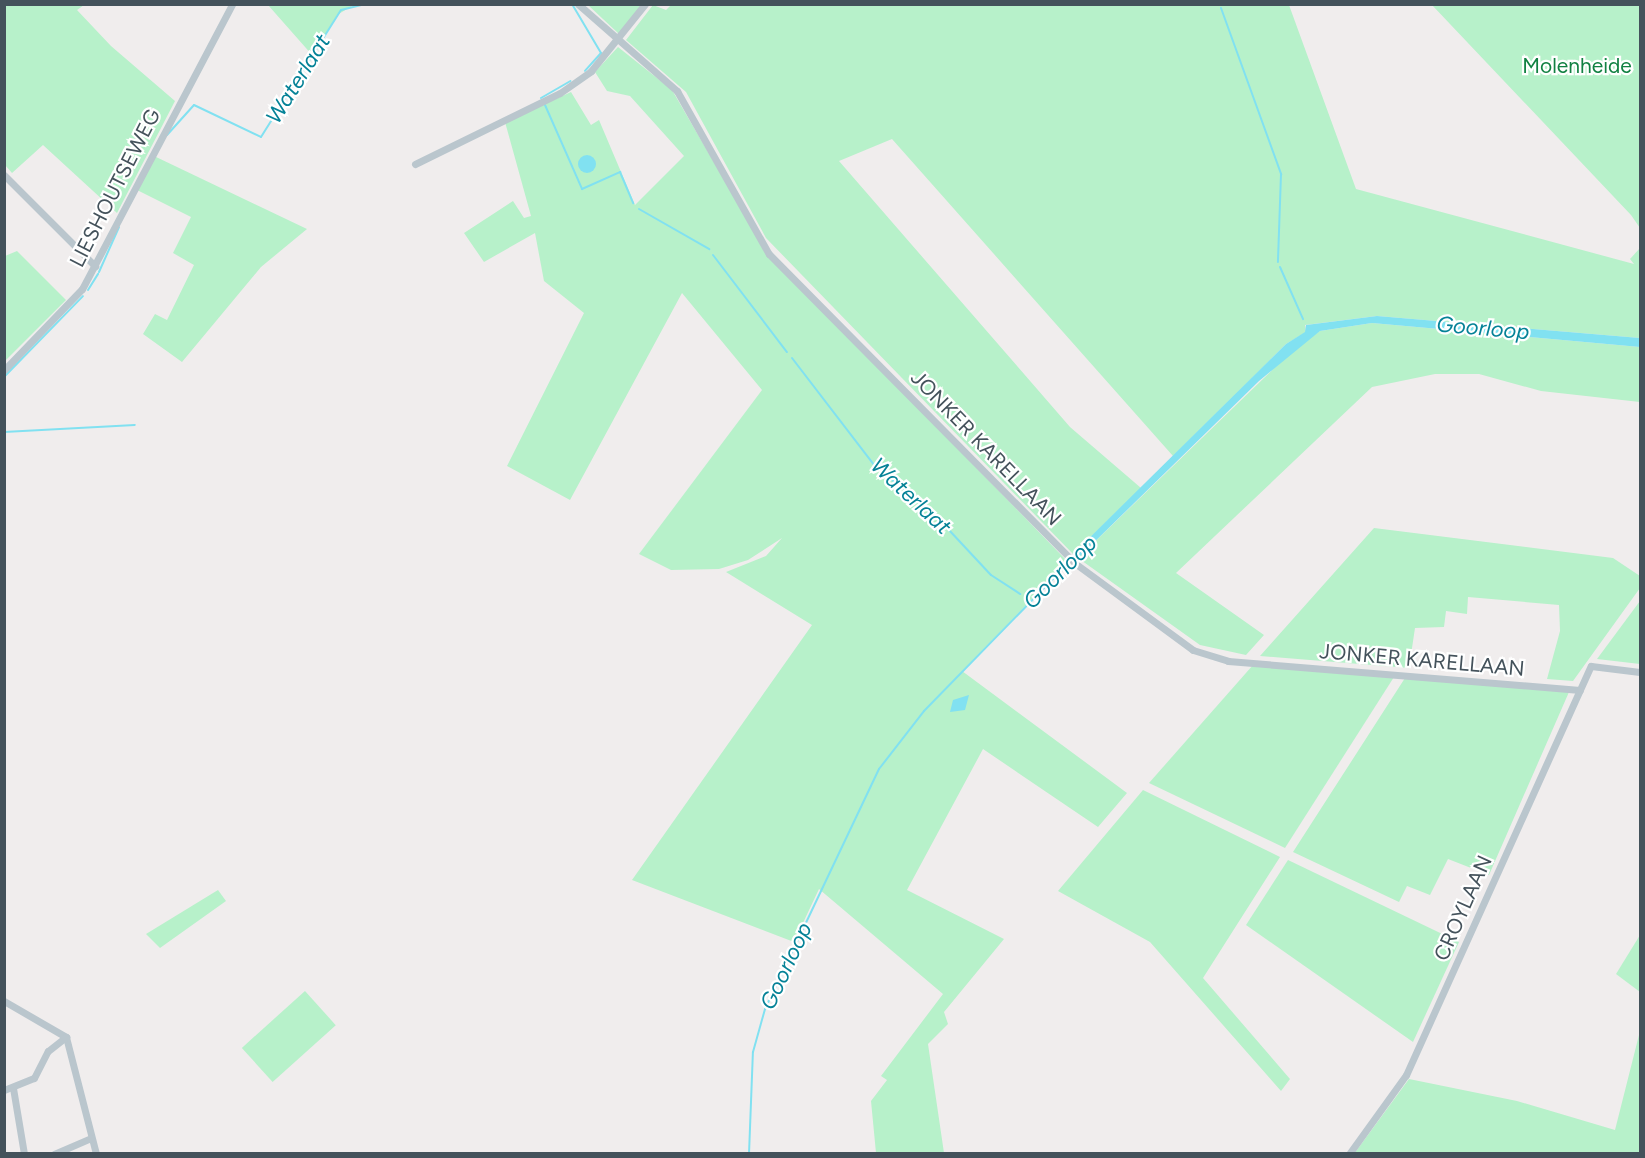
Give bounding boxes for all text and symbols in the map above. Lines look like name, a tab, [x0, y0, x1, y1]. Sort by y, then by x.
water label: Waterlaat	[260, 29, 336, 129]
park label: Molenheide	[1522, 53, 1632, 79]
street label: LIESHOUTSEWEG	[64, 105, 166, 271]
water label: Goorloop	[1435, 311, 1531, 345]
street label: JONKER KARELLAAN	[905, 365, 1067, 531]
water label: Waterlaat	[865, 452, 957, 540]
water label: Goorloop	[1018, 530, 1102, 614]
street label: JONKER KARELLAAN	[1318, 638, 1526, 682]
street label: CROYLAAN	[1429, 851, 1497, 965]
water label: Goorloop	[754, 918, 818, 1014]

